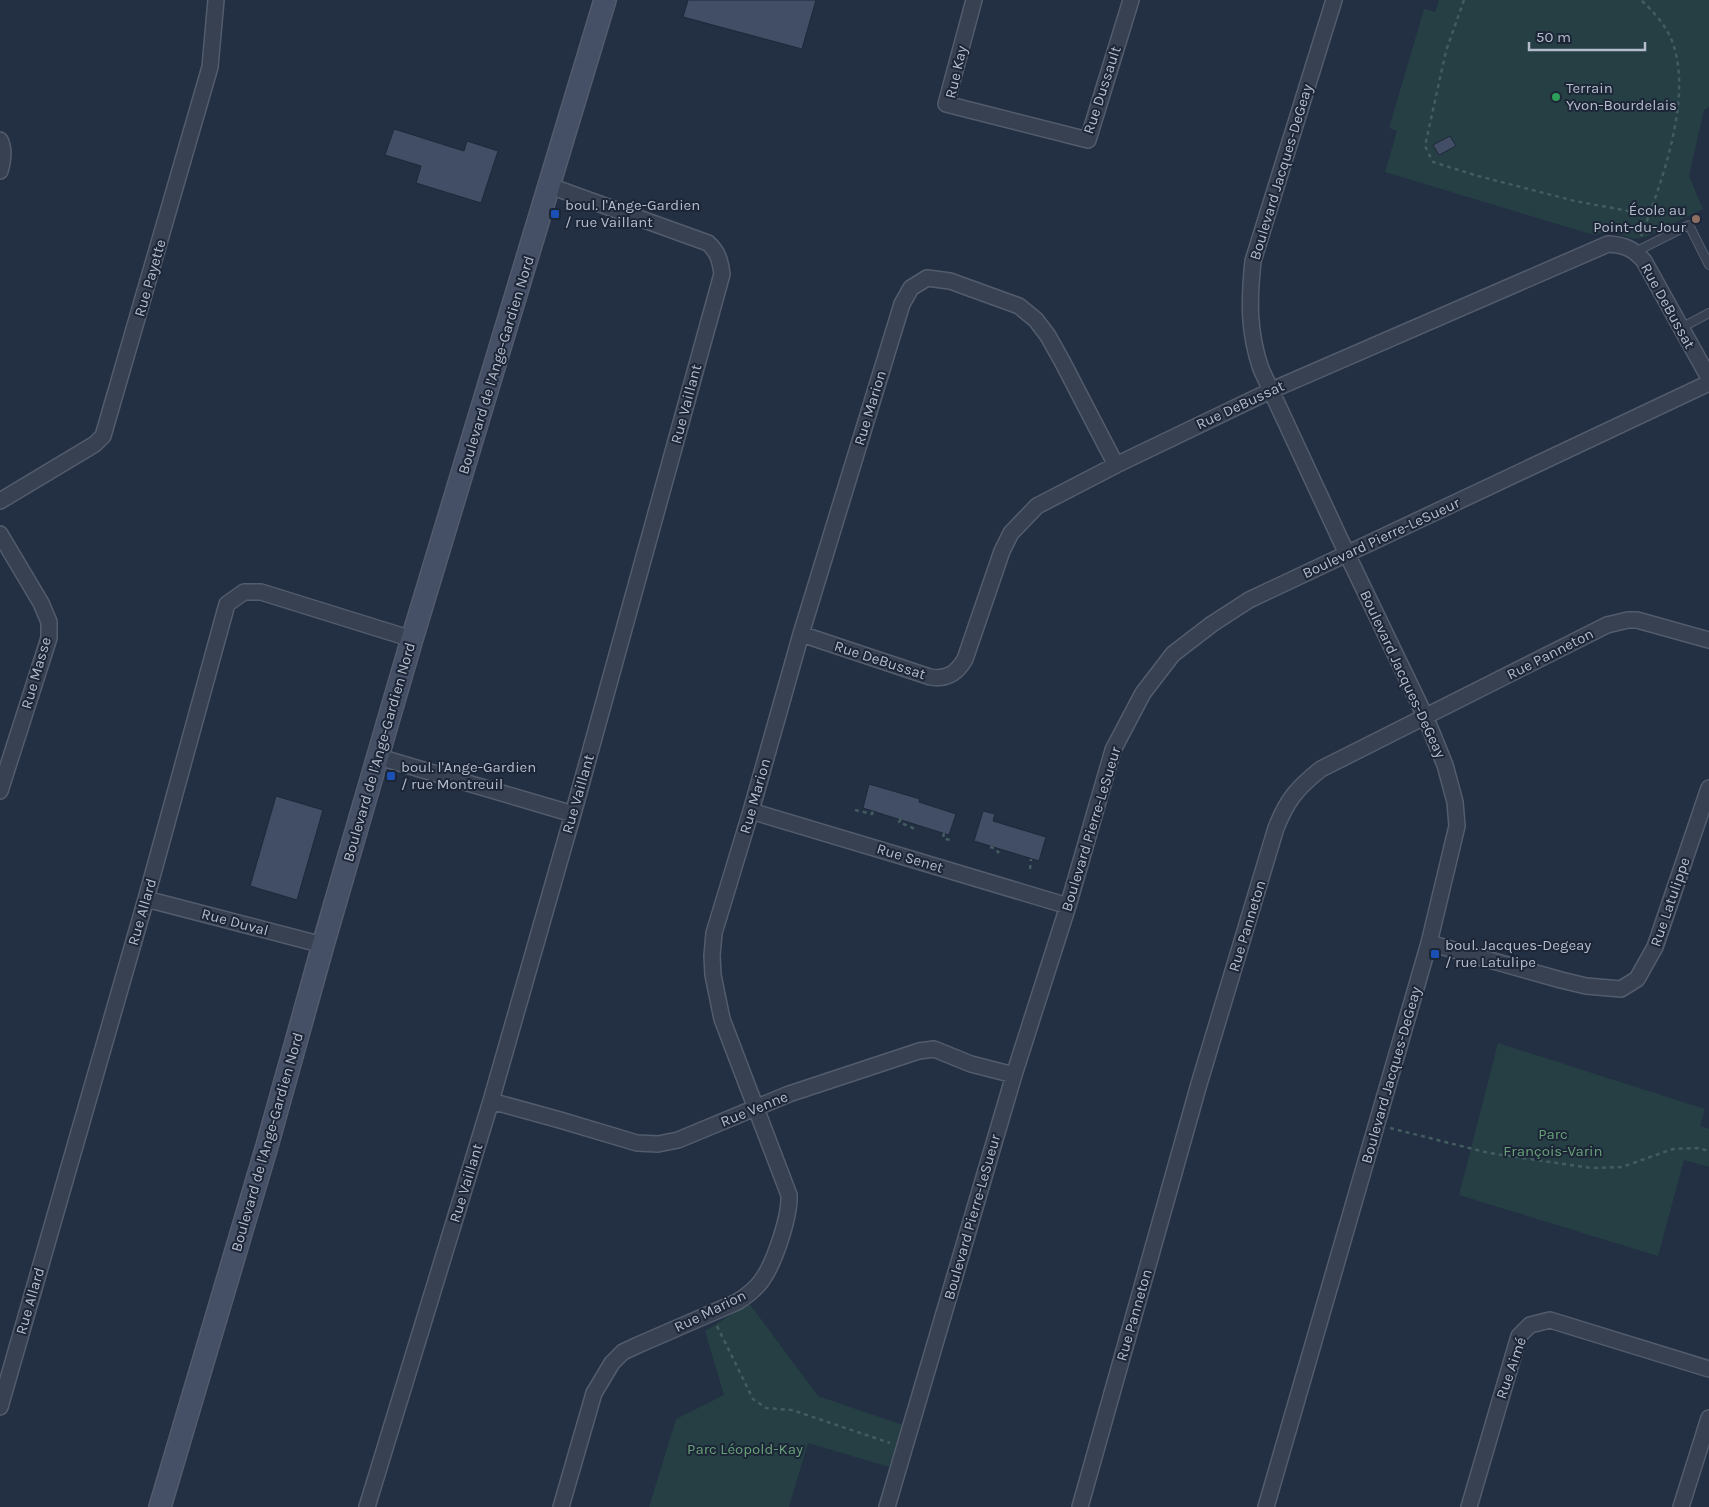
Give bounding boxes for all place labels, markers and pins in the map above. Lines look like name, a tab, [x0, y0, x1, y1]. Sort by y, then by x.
place label: Terrain Yvon-Bourdelais	[1566, 79, 1677, 114]
marker: Terrain Yvon-Bourdelais	[1550, 91, 1562, 103]
place label: boul. l'Ange-Gardien / rue Vaillant	[565, 196, 700, 231]
place label: École au Point-du-Jour	[1593, 201, 1687, 236]
marker: boul. l'Ange-Gardien / rue Vaillant	[549, 208, 561, 220]
marker: École au Point-du-Jour	[1690, 213, 1702, 225]
place label: boul. l'Ange-Gardien / rue Montreuil	[401, 758, 536, 793]
marker: boul. l'Ange-Gardien / rue Montreuil	[385, 770, 397, 782]
place label: boul. Jacques-Degeay / rue Latulipe	[1445, 936, 1591, 971]
marker: boul. Jacques-Degeay / rue Latulipe	[1429, 948, 1441, 960]

